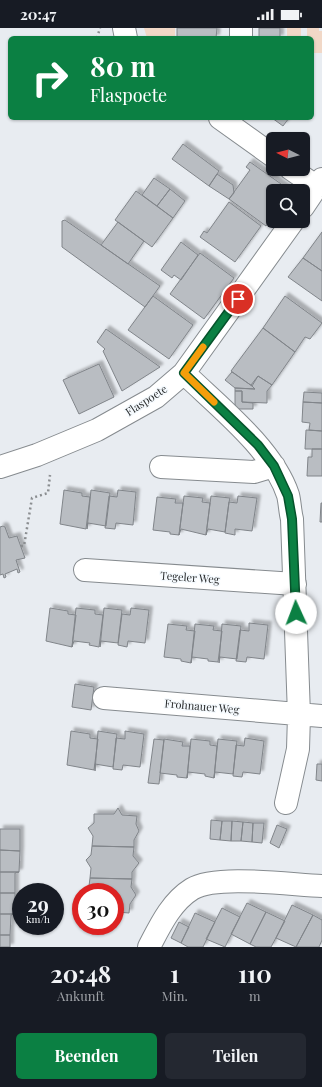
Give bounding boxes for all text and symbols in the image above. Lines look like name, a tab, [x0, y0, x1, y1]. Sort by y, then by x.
text: 20:47	[20, 4, 56, 24]
text: 80 m	[90, 47, 156, 84]
icon: right	[24, 52, 76, 104]
text: Flaspoete	[90, 83, 167, 107]
north arrow	[266, 132, 310, 176]
map controls	[266, 132, 310, 228]
button: search	[266, 184, 310, 228]
pin	[221, 282, 255, 316]
icon: arrive	[227, 288, 249, 310]
street label: Flaspoete	[122, 381, 170, 419]
street label: Tegeler Weg	[160, 567, 220, 587]
position arrow	[275, 592, 317, 634]
street label: Frohnauer Weg	[164, 695, 240, 717]
speed limit sign: 30	[72, 883, 124, 935]
text: 29	[27, 890, 49, 917]
text: km/h	[26, 912, 50, 926]
text: 20:48	[50, 957, 111, 989]
text: 1	[170, 957, 179, 989]
text: 110	[238, 957, 272, 989]
text: Ankunft	[57, 987, 104, 1004]
text: Min.	[162, 987, 188, 1004]
text: m	[249, 987, 261, 1004]
button: Beenden	[16, 1033, 157, 1079]
button: Teilen	[165, 1033, 306, 1079]

